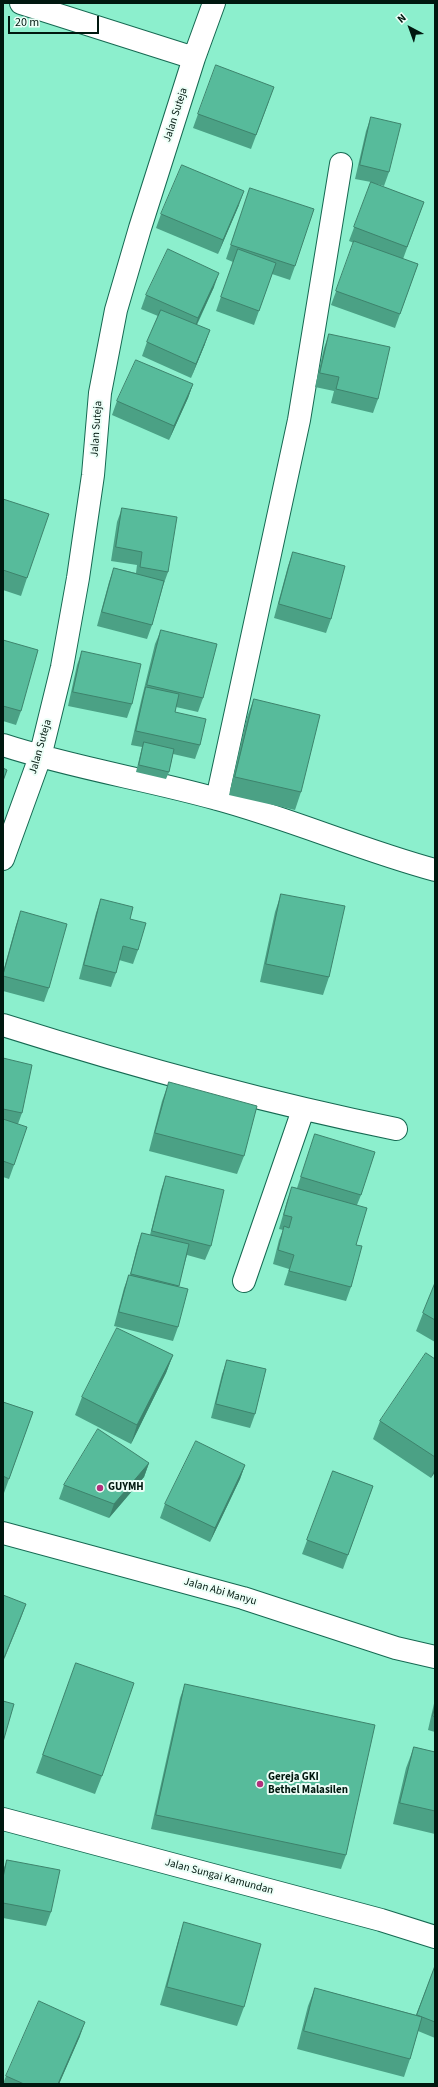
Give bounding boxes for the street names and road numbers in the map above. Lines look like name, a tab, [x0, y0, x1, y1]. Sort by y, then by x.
street label: Jalan Suteja	[161, 86, 191, 144]
street label: Jalan Suteja	[88, 400, 106, 458]
street label: Jalan Suteja	[27, 718, 55, 776]
street label: Jalan Abi Manyu	[182, 1575, 258, 1609]
street label: Jalan Sungai Kamundan	[163, 1856, 275, 1898]

